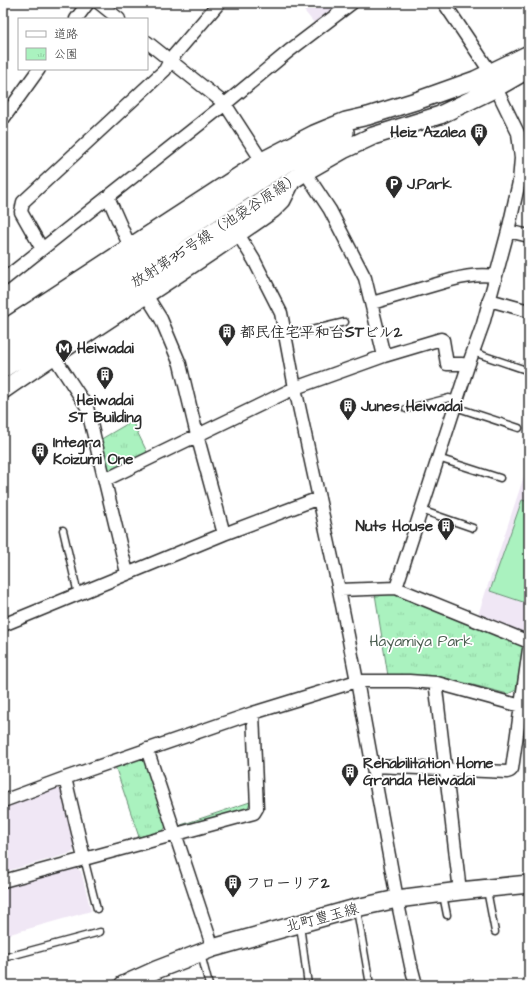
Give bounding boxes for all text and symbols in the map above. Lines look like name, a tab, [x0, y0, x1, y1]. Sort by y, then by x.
legend	[18, 18, 148, 70]
text: 道路	[54, 26, 78, 43]
text: 公園	[54, 46, 78, 63]
place label: Heiz Azalea	[390, 122, 466, 143]
building icon: Heiz Azalea	[469, 122, 489, 147]
street label: 放射第35号線（池袋谷原線）	[127, 167, 305, 293]
parking icon: J.Park	[384, 174, 404, 199]
place label: J.Park	[406, 174, 453, 195]
building icon: 都民住宅平和台STビル2	[217, 322, 237, 347]
place label: 都民住宅平和台STビル2	[240, 322, 403, 343]
metro station icon: Heiwadai	[54, 338, 74, 363]
place label: Heiwadai	[77, 338, 135, 359]
building icon: Heiwadai ST Building	[95, 365, 115, 390]
place label: Heiwadai ST Building	[67, 390, 142, 430]
building icon: Junes Heiwadai	[338, 396, 358, 421]
place label: Junes Heiwadai	[360, 396, 463, 417]
place label: Integra Koizumi One	[53, 432, 133, 470]
building icon: Integra Koizumi One	[30, 441, 50, 466]
place label: Nuts House	[356, 516, 433, 537]
building icon: Nuts House	[436, 516, 456, 541]
park label: Hayamiya Park	[369, 631, 473, 653]
place label: Rehabilitation Home Granda Heiwadai	[363, 753, 493, 791]
building icon: Rehabilitation Home Granda Heiwadai	[340, 762, 360, 787]
building icon: フローリア2	[223, 873, 243, 898]
place label: フローリア2	[246, 873, 330, 894]
street label: 北町豊玉線	[283, 898, 361, 938]

